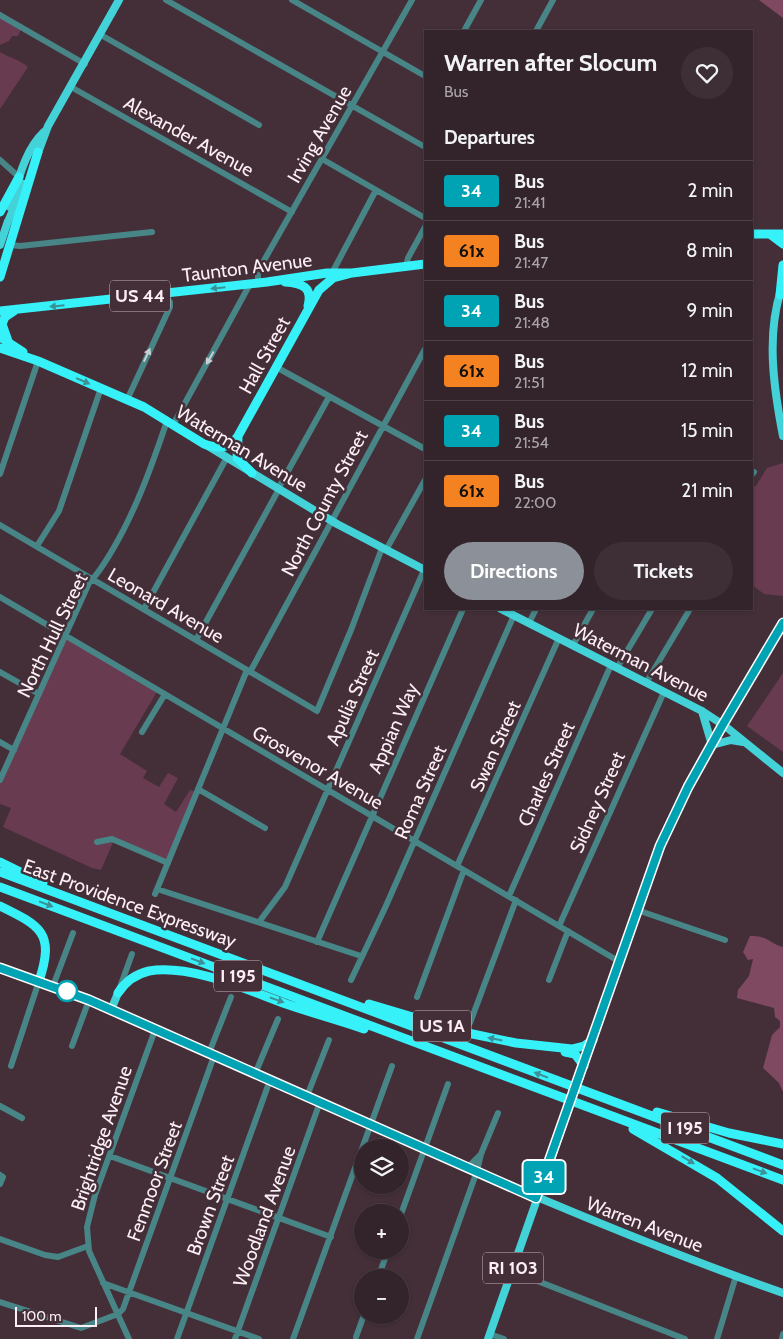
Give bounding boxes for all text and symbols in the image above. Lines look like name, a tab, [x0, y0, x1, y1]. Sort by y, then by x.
button: heart	[681, 47, 733, 99]
text: Warren after Slocum	[444, 48, 657, 77]
street label: Irving Avenue	[282, 81, 357, 187]
text: Bus	[444, 82, 468, 101]
street label: Alexander Avenue	[120, 91, 258, 182]
text: Departures	[444, 126, 535, 149]
text: Bus	[514, 170, 544, 193]
text: 2 min	[687, 179, 733, 202]
text: 34	[461, 180, 482, 202]
text: 21:41	[514, 193, 545, 212]
text: Bus	[514, 230, 544, 253]
text: 8 min	[686, 239, 733, 262]
text: 61x	[459, 240, 484, 262]
street label: Taunton Avenue	[181, 248, 313, 287]
text: 21:47	[514, 253, 548, 272]
road number: US 44	[110, 280, 170, 312]
one-way arrow	[210, 284, 226, 292]
text: Bus	[514, 290, 544, 313]
text: 9 min	[687, 299, 733, 322]
text: 34	[461, 300, 482, 322]
one-way arrow	[48, 302, 64, 310]
street label: Hall Street	[234, 312, 295, 398]
text: 21:48	[514, 313, 550, 332]
one-way arrow	[144, 348, 152, 362]
one-way arrow	[206, 350, 214, 365]
text: Bus	[514, 350, 544, 373]
text: 12 min	[681, 359, 733, 382]
text: 61x	[459, 360, 484, 382]
text: 21:51	[514, 373, 545, 392]
one-way arrow	[76, 377, 90, 385]
street label: Waterman Avenue	[172, 400, 312, 497]
text: Bus	[514, 410, 544, 433]
text: 15 min	[681, 419, 733, 442]
text: 34	[461, 420, 482, 442]
street label: North County Street	[276, 426, 373, 580]
text: 21:54	[514, 433, 549, 452]
text: Bus	[514, 470, 544, 493]
text: 21 min	[681, 479, 733, 502]
text: 61x	[459, 480, 484, 502]
text: 22:00	[514, 493, 556, 512]
button: Directions	[444, 542, 584, 600]
button: Tickets	[594, 542, 733, 600]
street label: Leonard Avenue	[104, 563, 228, 648]
street label: North Hull Street	[12, 569, 93, 701]
street label: Waterman Avenue	[569, 618, 713, 707]
street label: Apulia Street	[321, 645, 384, 749]
street label: Appian Way	[363, 679, 424, 777]
street label: Swan Street	[465, 696, 526, 795]
street label: Charles Street	[513, 718, 580, 830]
street label: Grosvenor Avenue	[248, 721, 387, 814]
street label: Roma Street	[390, 741, 452, 843]
street label: Sidney Street	[565, 747, 630, 856]
street label: East Providence Expressway	[20, 854, 240, 953]
one-way arrow	[38, 901, 53, 908]
one-way arrow	[191, 957, 206, 965]
road number: I 195	[214, 960, 262, 991]
unlabelled marker	[56, 980, 78, 1002]
one-way arrow	[270, 997, 285, 1005]
road number: US 1A	[413, 1010, 471, 1042]
one-way arrow	[487, 1035, 502, 1043]
street label: Brightridge Avenue	[66, 1063, 137, 1214]
one-way arrow	[534, 1070, 548, 1078]
road number: I 195	[661, 1112, 709, 1144]
street label: Fenmoor Street	[122, 1117, 187, 1244]
map controls	[354, 1139, 409, 1324]
button: layers	[354, 1139, 409, 1194]
street label: Woodland Avenue	[228, 1142, 301, 1290]
street label: Brown Street	[182, 1151, 239, 1258]
one-way arrow	[682, 1155, 695, 1164]
line badge: 34	[522, 1161, 566, 1193]
text: 34	[534, 1166, 554, 1188]
one-way arrow	[753, 1167, 768, 1175]
street label: Warren Avenue	[583, 1192, 707, 1257]
button: +	[354, 1204, 409, 1259]
road number: RI 103	[483, 1252, 543, 1284]
button: −	[354, 1269, 409, 1324]
scale bar	[15, 1304, 98, 1327]
text: 100 m	[22, 1307, 62, 1325]

